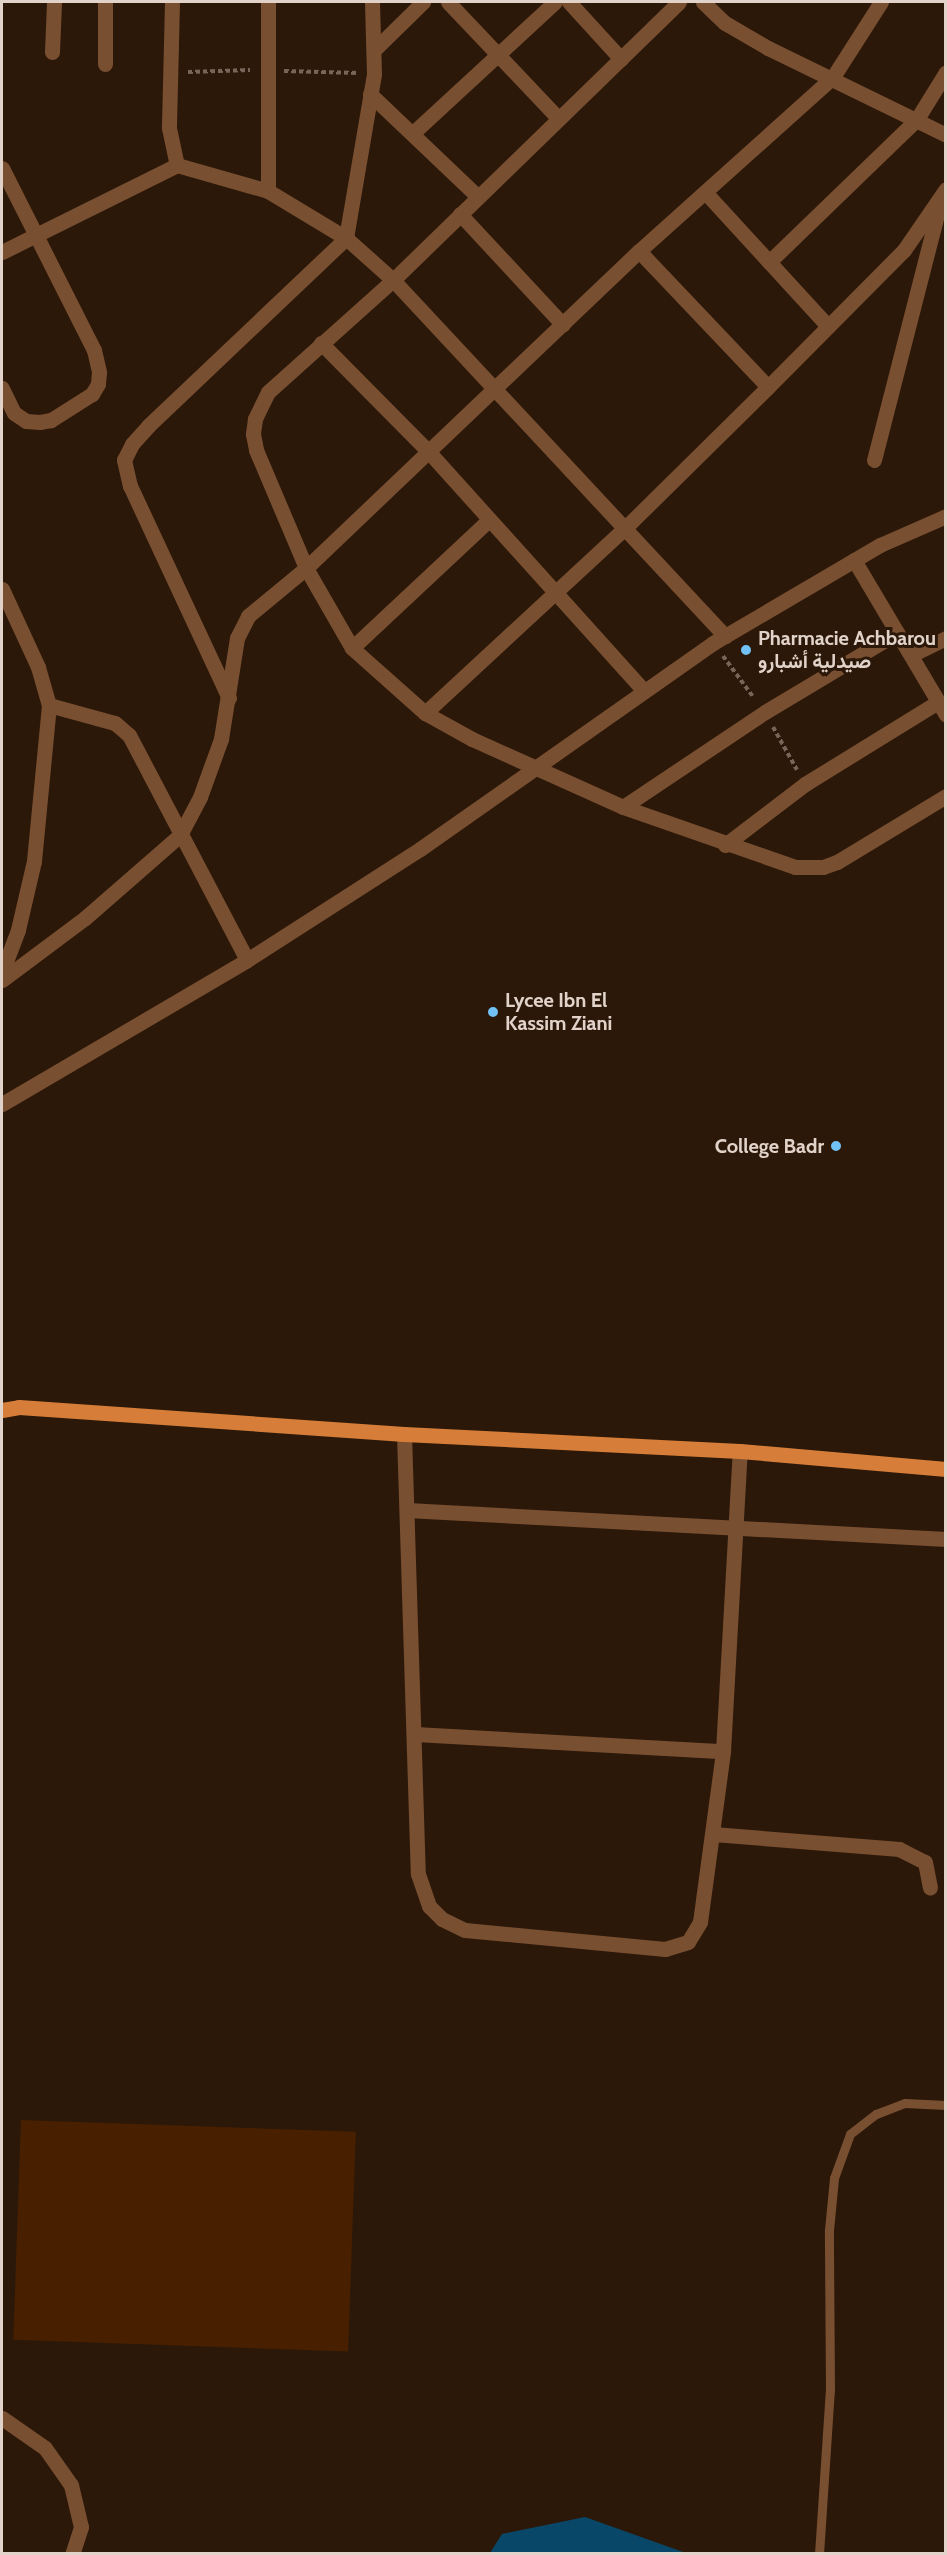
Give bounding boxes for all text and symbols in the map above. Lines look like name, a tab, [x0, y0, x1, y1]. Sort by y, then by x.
place label: Pharmacie Achbarou صيدلية أشبارو	[758, 626, 936, 673]
marker: Pharmacie Achbarou صيدلية أشبارو	[739, 643, 753, 657]
place label: Lycee Ibn El Kassim Ziani	[505, 988, 612, 1035]
marker: Lycee Ibn El Kassim Ziani	[486, 1005, 500, 1019]
place label: College Badr	[715, 1134, 824, 1158]
marker: College Badr	[829, 1139, 843, 1153]

